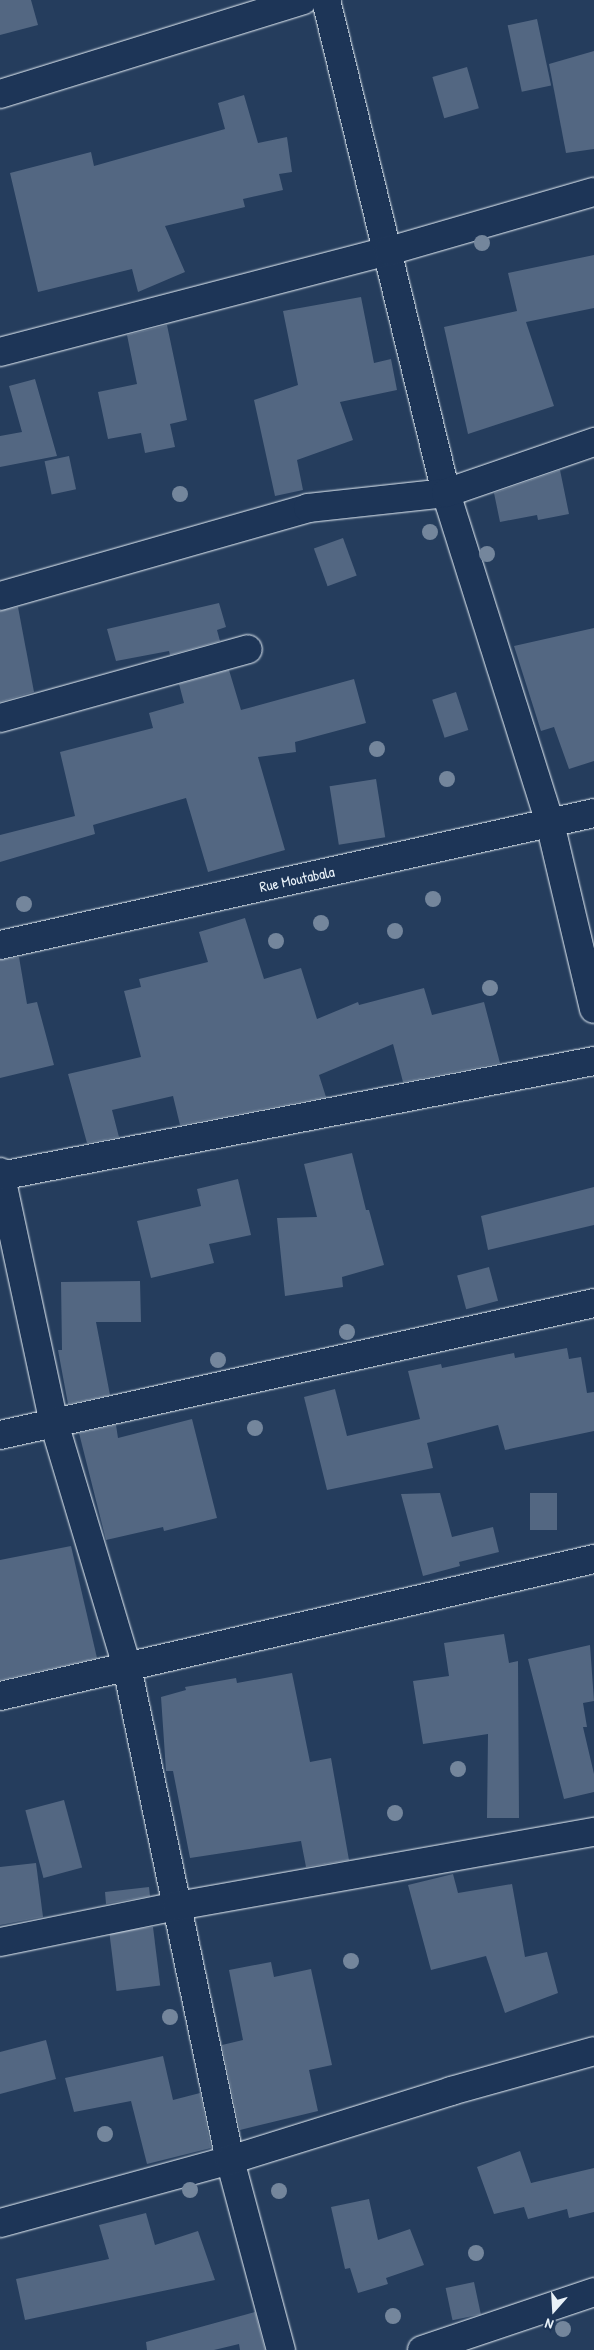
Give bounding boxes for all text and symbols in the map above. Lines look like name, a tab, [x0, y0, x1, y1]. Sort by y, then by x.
street label: Rue Moutabala	[258, 862, 336, 896]
north arrow	[529, 2285, 579, 2335]
text: N	[542, 2314, 556, 2335]

